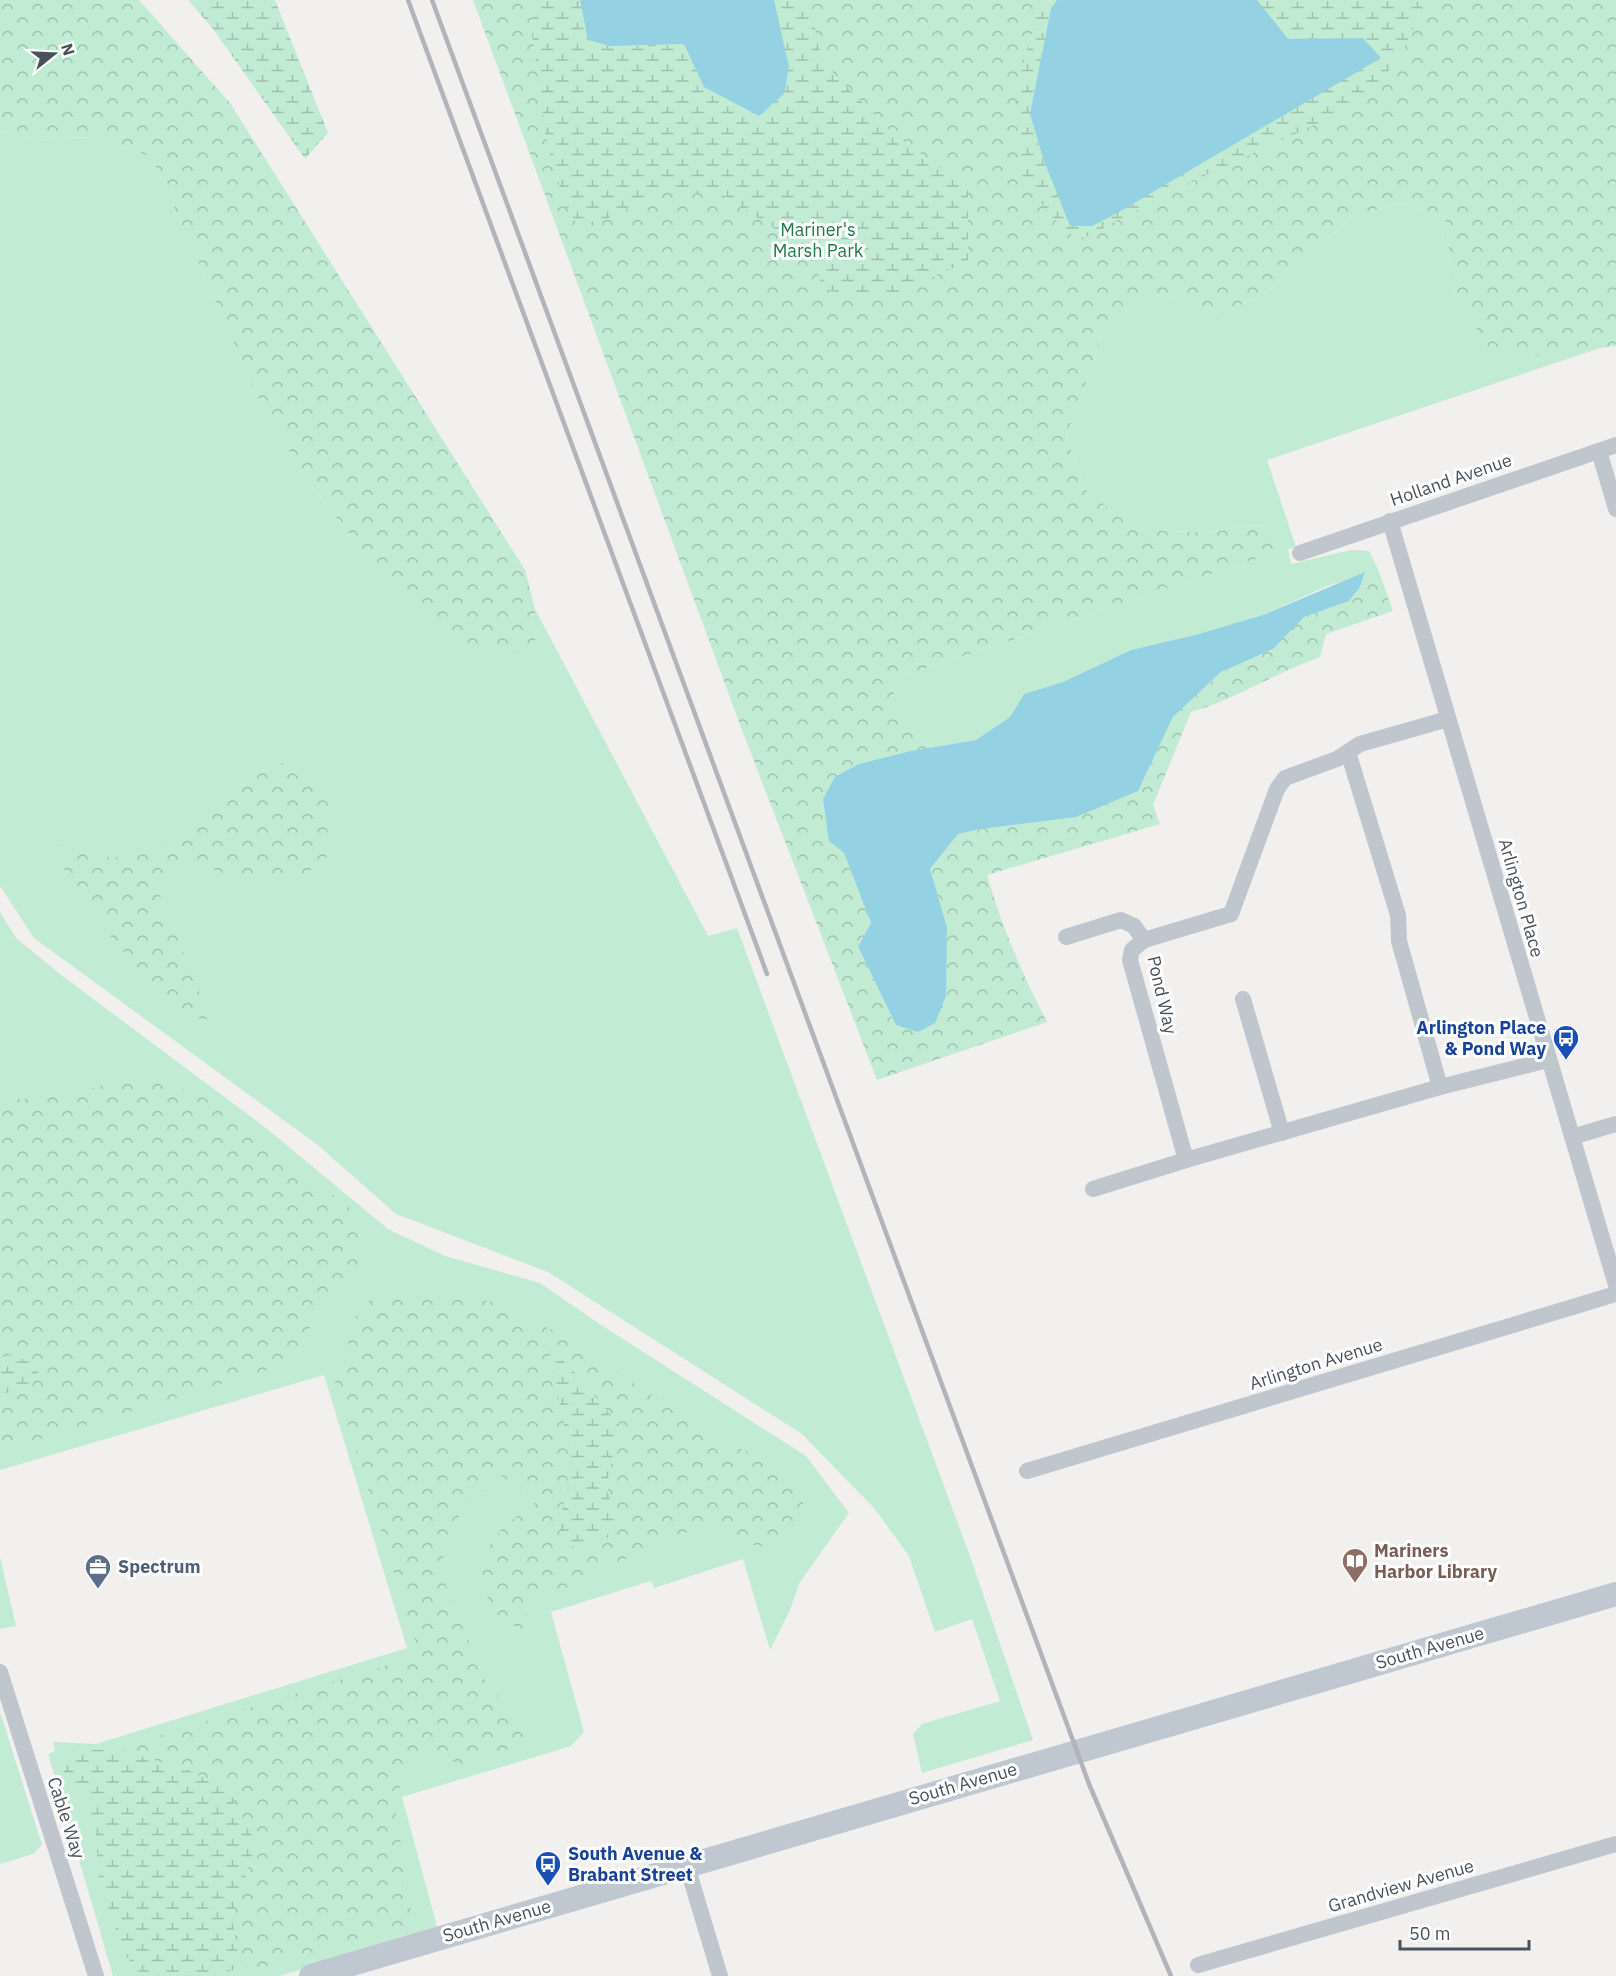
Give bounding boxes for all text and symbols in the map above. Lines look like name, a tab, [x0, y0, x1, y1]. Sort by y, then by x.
north arrow	[24, 24, 84, 84]
text: N	[57, 41, 80, 58]
park label: Mariner's Marsh Park	[773, 218, 864, 262]
street label: Holland Avenue	[1387, 448, 1515, 511]
street label: Arlington Place	[1494, 836, 1549, 960]
street label: Pond Way	[1142, 953, 1183, 1036]
place label: Arlington Place & Pond Way	[1416, 1016, 1546, 1060]
bus stop icon: Arlington Place & Pond Way	[1551, 1023, 1581, 1061]
street label: Arlington Avenue	[1246, 1332, 1385, 1395]
place label: Mariners Harbor Library	[1374, 1539, 1497, 1583]
library icon: Mariners Harbor Library	[1340, 1546, 1370, 1584]
office icon: Spectrum	[83, 1552, 113, 1590]
place label: Spectrum	[118, 1555, 201, 1578]
street label: South Avenue	[1373, 1621, 1487, 1674]
street label: South Avenue	[906, 1757, 1020, 1810]
street label: Cable Way	[42, 1774, 90, 1862]
place label: South Avenue & Brabant Street	[568, 1842, 702, 1886]
bus stop icon: South Avenue & Brabant Street	[533, 1849, 563, 1887]
street label: Grandview Avenue	[1325, 1854, 1477, 1917]
street label: South Avenue	[440, 1894, 554, 1947]
scale bar	[1400, 1913, 1529, 1951]
text: 50 m	[1409, 1922, 1451, 1945]

